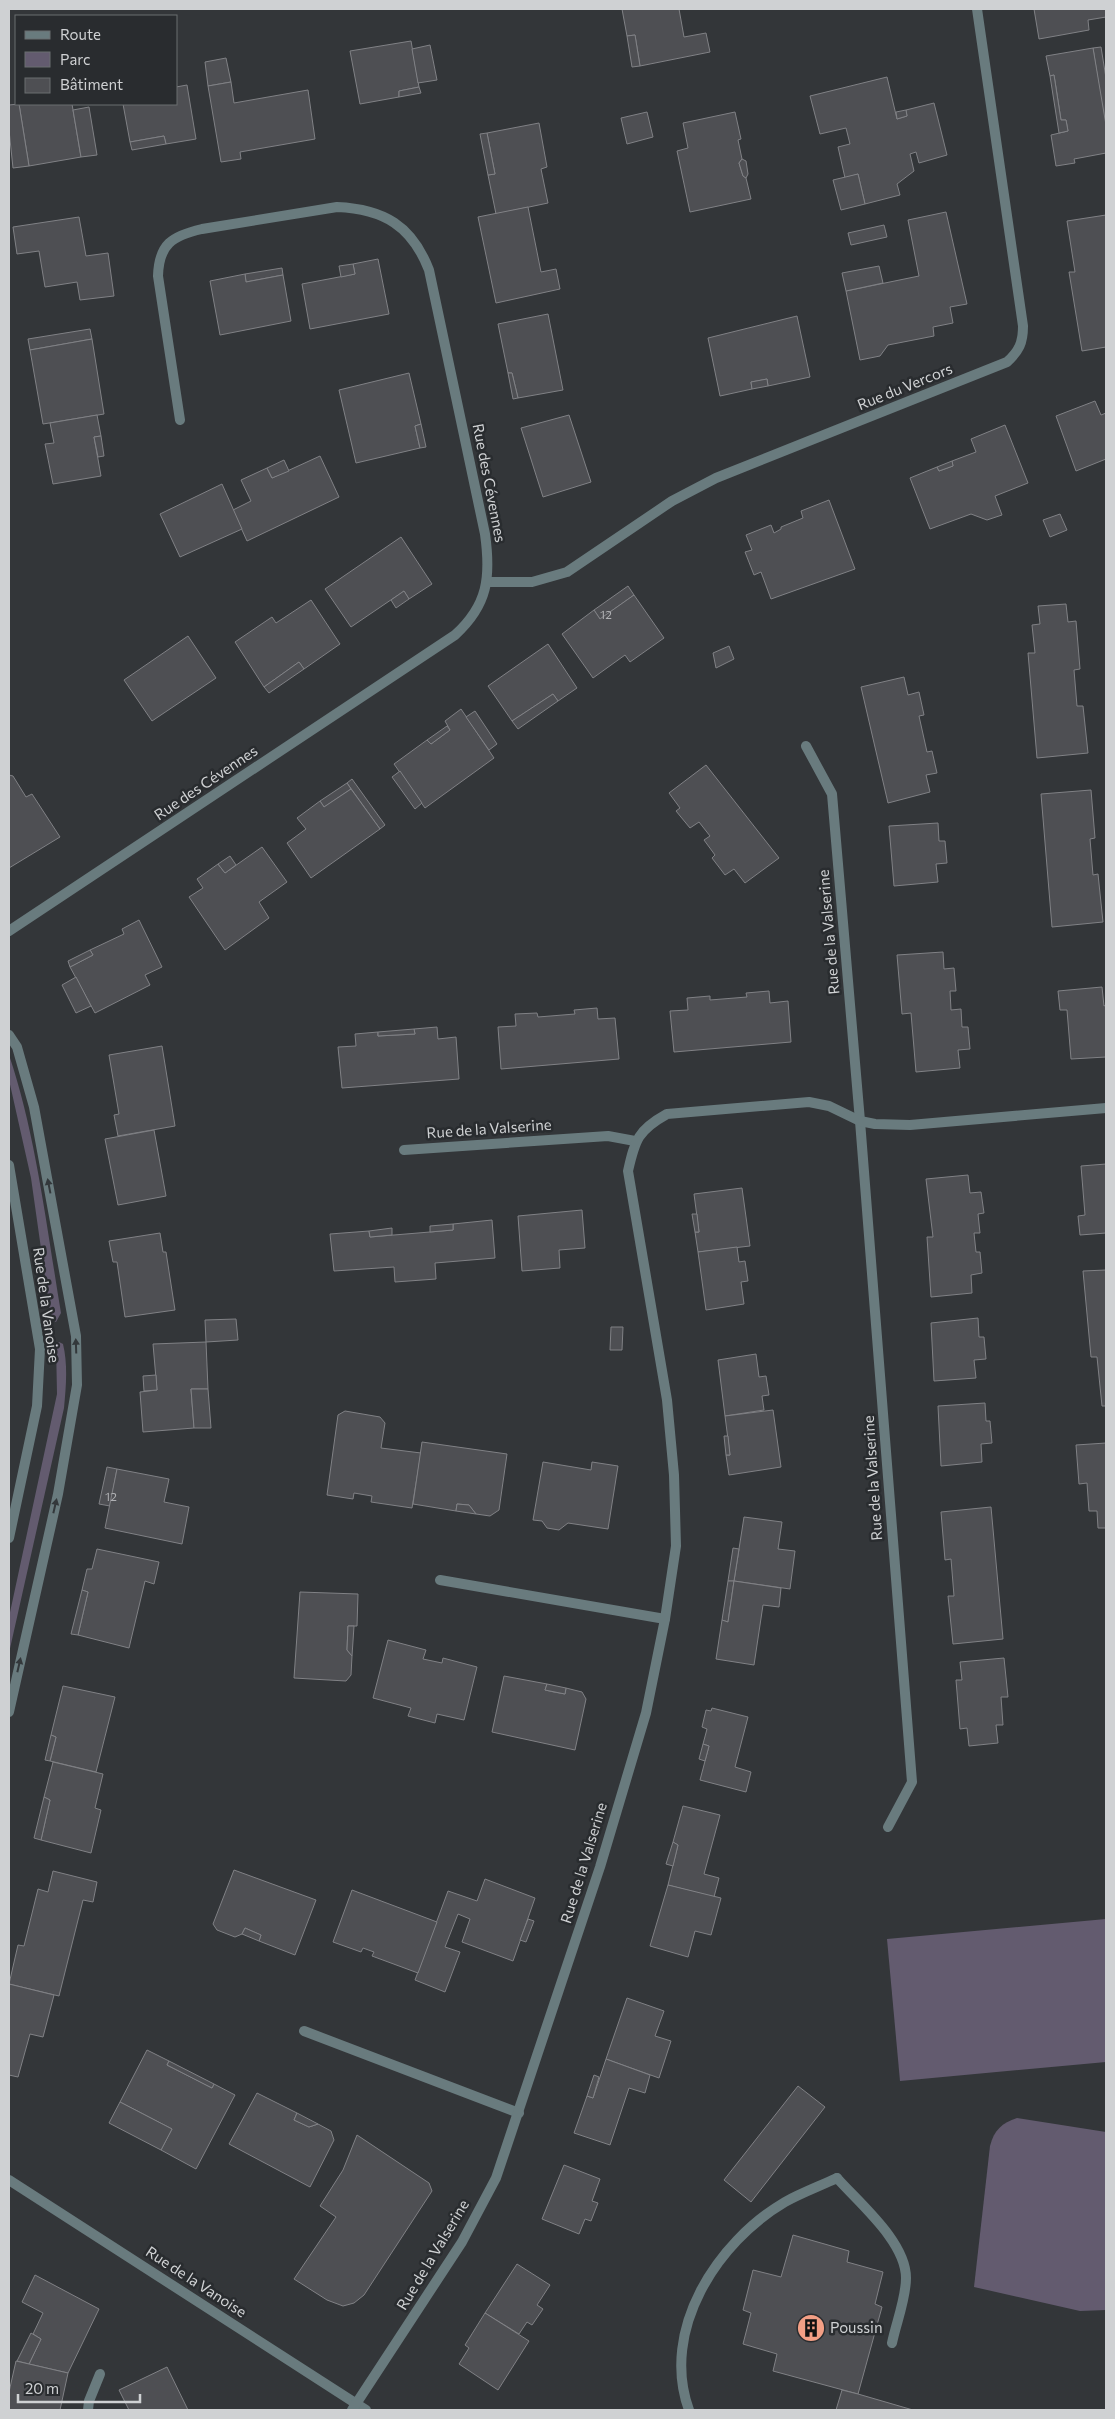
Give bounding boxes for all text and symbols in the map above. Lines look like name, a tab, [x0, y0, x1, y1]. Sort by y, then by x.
legend	[15, 15, 178, 105]
text: Route	[60, 25, 101, 43]
text: Parc	[60, 50, 90, 68]
text: Bâtiment	[60, 75, 123, 93]
street label: Rue du Vercors	[854, 359, 955, 413]
street label: Rue des Cévennes	[470, 422, 510, 544]
house number: 12	[600, 607, 612, 621]
street label: Rue des Cévennes	[150, 741, 261, 823]
street label: Rue de la Valserine	[814, 869, 842, 995]
street label: Rue de la Valserine	[426, 1115, 552, 1141]
one-way arrow	[44, 1177, 52, 1193]
street label: Rue de la Vanoise	[30, 1246, 64, 1364]
one-way arrow	[72, 1337, 80, 1353]
street label: Rue de la Valserine	[859, 1415, 885, 1541]
house number: 12	[105, 1489, 117, 1503]
one-way arrow	[51, 1498, 59, 1514]
one-way arrow	[15, 1657, 23, 1672]
street label: Rue de la Valserine	[556, 1800, 610, 1925]
street label: Rue de la Valserine	[392, 2196, 472, 2313]
street label: Rue de la Vanoise	[143, 2242, 250, 2321]
building icon: Poussin	[796, 2313, 826, 2343]
place label: Poussin	[830, 2318, 883, 2336]
scale bar	[18, 2372, 140, 2404]
text: 20 m	[25, 2379, 59, 2397]

